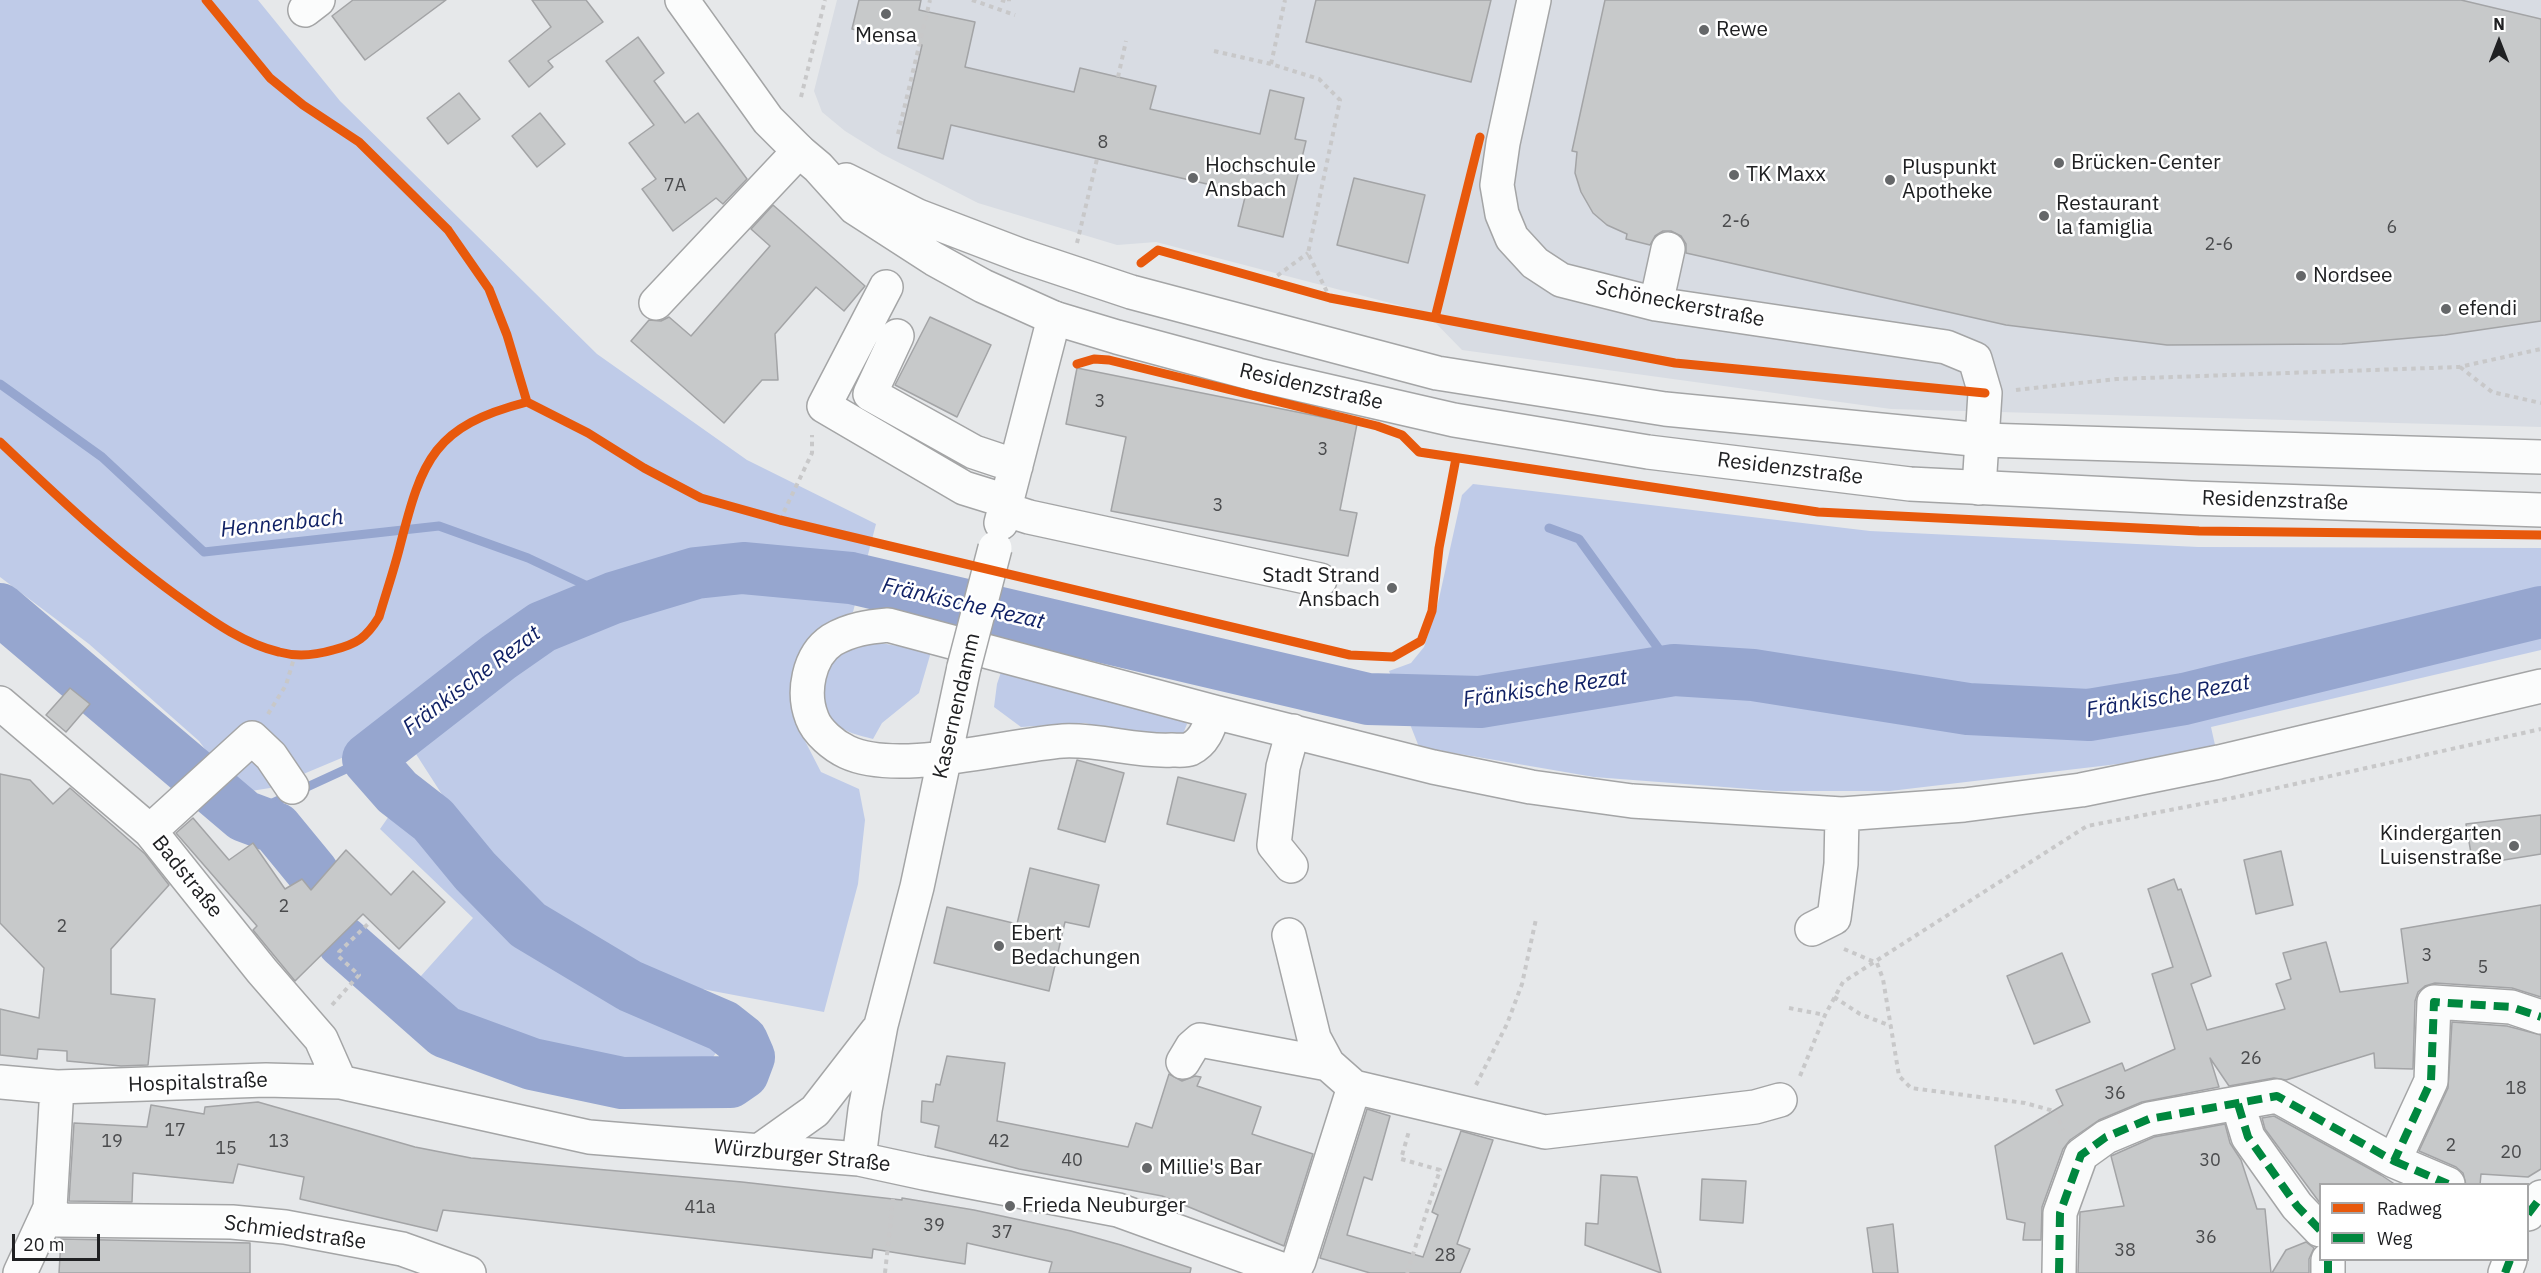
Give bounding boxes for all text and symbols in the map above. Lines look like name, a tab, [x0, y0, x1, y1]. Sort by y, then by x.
marker: Mensa	[879, 7, 893, 21]
north arrow	[2469, 12, 2529, 72]
text: N	[2493, 14, 2505, 34]
place label: Rewe	[1716, 17, 1768, 43]
place label: Mensa	[855, 23, 917, 49]
marker: Rewe	[1697, 23, 1711, 37]
house number: 8	[1098, 132, 1108, 154]
place label: Brücken-Center	[2071, 150, 2221, 176]
place label: Hochschule Ansbach	[1205, 153, 1316, 203]
place label: Pluspunkt Apotheke	[1902, 155, 1997, 205]
marker: Brücken-Center	[2052, 156, 2066, 170]
place label: TK Maxx	[1746, 162, 1826, 188]
marker: TK Maxx	[1727, 168, 1741, 182]
marker: Hochschule Ansbach	[1186, 171, 1200, 185]
marker: Pluspunkt Apotheke	[1883, 173, 1897, 187]
house number: 7A	[664, 175, 686, 197]
place label: Restaurant la famiglia	[2056, 191, 2159, 241]
marker: Restaurant la famiglia	[2037, 209, 2051, 223]
house number: 2-6	[1722, 211, 1750, 233]
house number: 6	[2387, 217, 2397, 239]
house number: 2-6	[2205, 234, 2233, 256]
place label: Nordsee	[2313, 263, 2393, 289]
marker: Nordsee	[2294, 269, 2308, 283]
street label: Schöneckerstraße	[1593, 275, 1767, 333]
place label: efendi	[2458, 296, 2517, 322]
marker: efendi	[2439, 302, 2453, 316]
street label: Residenzstraße	[1237, 358, 1385, 416]
house number: 3	[1095, 391, 1105, 413]
house number: 3	[1318, 439, 1328, 461]
street label: Residenzstraße	[1716, 448, 1864, 490]
street label: Residenzstraße	[2201, 486, 2349, 516]
house number: 3	[1213, 495, 1223, 517]
water label: Hennenbach	[219, 504, 345, 544]
place label: Stadt Strand Ansbach	[1262, 563, 1380, 613]
water label: Fränkische Rezat	[879, 573, 1047, 635]
marker: Stadt Strand Ansbach	[1385, 581, 1399, 595]
water label: Fränkische Rezat	[398, 621, 546, 741]
street label: Kasernendamm	[928, 631, 986, 781]
water label: Fränkische Rezat	[1461, 664, 1629, 714]
water label: Fränkische Rezat	[2084, 670, 2252, 724]
place label: Kindergarten Luisenstraße	[2380, 821, 2502, 871]
street label: Badstraße	[146, 831, 228, 923]
marker: Kindergarten Luisenstraße	[2507, 839, 2521, 853]
house number: 2	[279, 896, 289, 918]
house number: 2	[57, 916, 67, 938]
place label: Ebert Bedachungen	[1011, 921, 1140, 971]
marker: Ebert Bedachungen	[992, 939, 1006, 953]
house number: 3	[2422, 945, 2432, 967]
house number: 5	[2478, 957, 2488, 979]
house number: 26	[2240, 1048, 2262, 1070]
street label: Hospitalstraße	[128, 1068, 268, 1098]
house number: 18	[2505, 1078, 2527, 1100]
house number: 36	[2104, 1083, 2126, 1105]
house number: 17	[164, 1120, 186, 1142]
house number: 19	[101, 1131, 123, 1153]
house number: 13	[268, 1131, 290, 1153]
house number: 42	[988, 1131, 1010, 1153]
street label: Würzburger Straße	[712, 1134, 892, 1178]
house number: 2	[2446, 1135, 2456, 1157]
house number: 15	[215, 1138, 237, 1160]
house number: 20	[2500, 1142, 2522, 1164]
house number: 40	[1061, 1150, 1083, 1172]
house number: 30	[2199, 1150, 2221, 1172]
place label: Millie's Bar	[1159, 1155, 1262, 1181]
marker: Millie's Bar	[1140, 1161, 1154, 1175]
legend	[2319, 1183, 2529, 1261]
place label: Frieda Neuburger	[1022, 1193, 1186, 1219]
house number: 41a	[684, 1197, 716, 1219]
text: Radweg	[2377, 1197, 2442, 1220]
marker: Frieda Neuburger	[1003, 1199, 1017, 1213]
street label: Schmiedstraße	[222, 1211, 368, 1255]
house number: 39	[923, 1215, 945, 1237]
scale bar	[15, 1222, 104, 1260]
house number: 37	[991, 1222, 1013, 1244]
house number: 36	[2195, 1227, 2217, 1249]
text: Weg	[2377, 1227, 2412, 1250]
text: 20 m	[23, 1233, 65, 1256]
house number: 38	[2114, 1240, 2136, 1262]
house number: 28	[1434, 1245, 1456, 1267]

